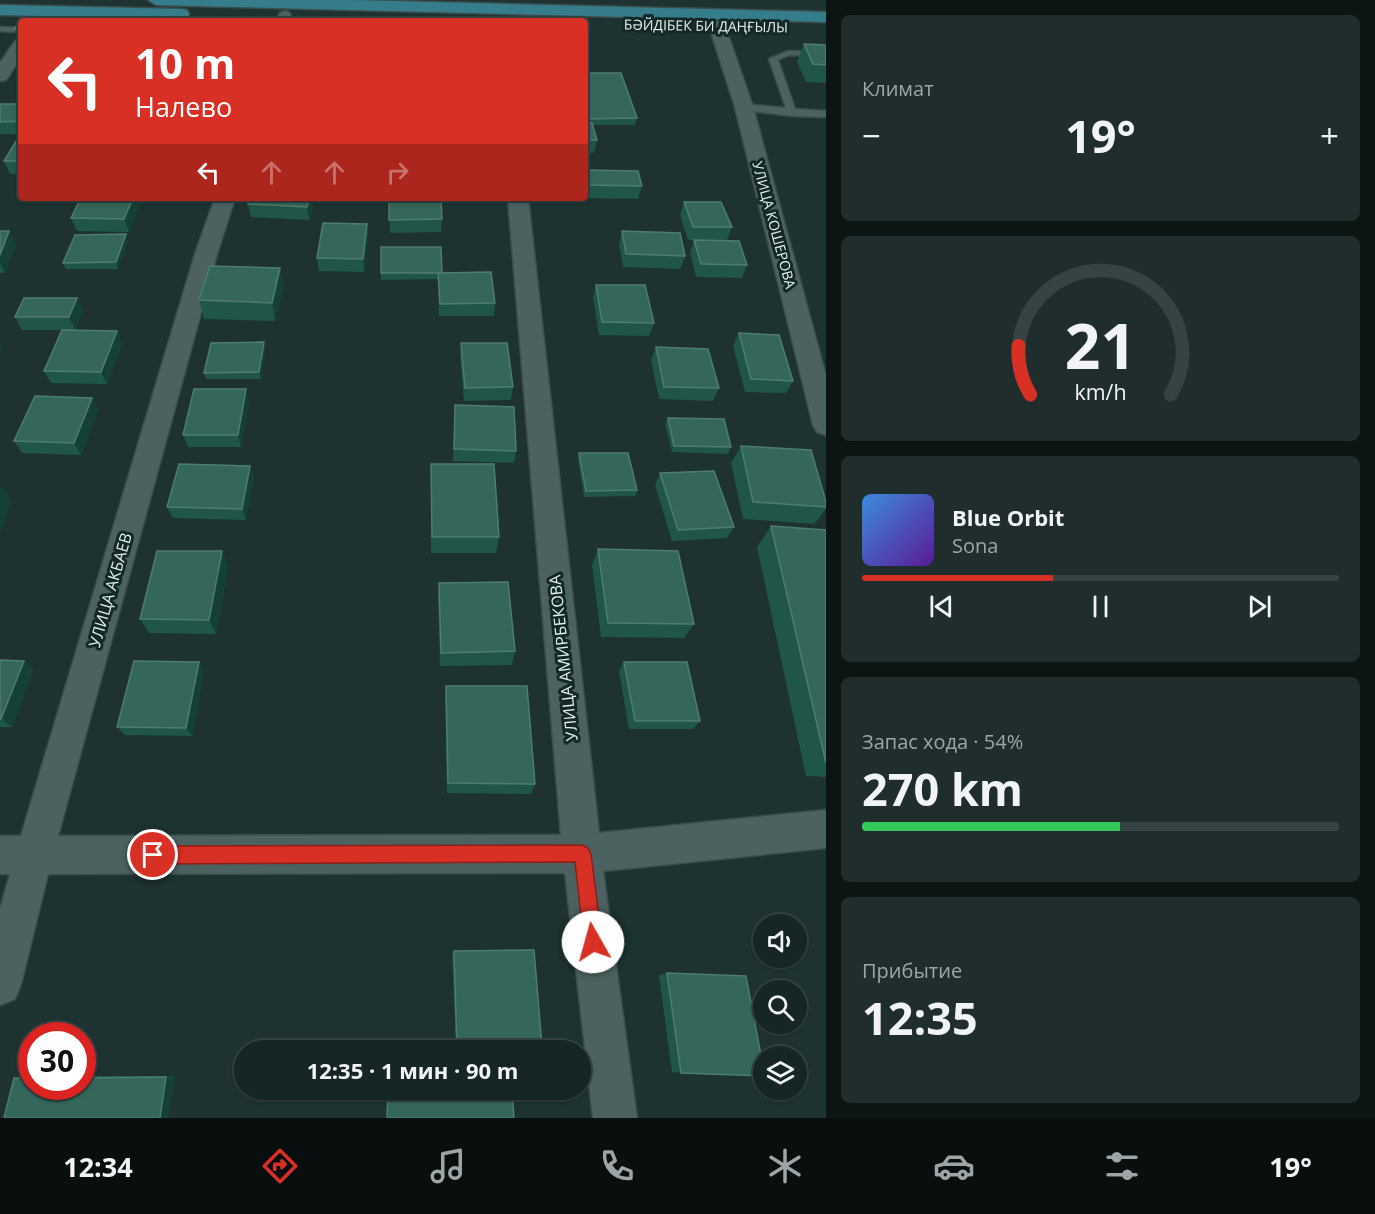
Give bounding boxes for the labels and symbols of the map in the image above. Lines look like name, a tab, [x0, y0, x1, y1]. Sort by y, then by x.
street label: БӘЙДІБЕК БИ ДАҢҒЫЛЫ	[624, 15, 788, 36]
street label: УЛИЦА КОШЕРОВА	[748, 159, 801, 291]
street label: УЛИЦА АКБАЕВ	[83, 530, 137, 650]
street label: УЛИЦА АМИРБЕКОВА	[543, 573, 583, 742]
pin	[127, 829, 178, 880]
position arrow	[561, 910, 625, 974]
speed limit sign: 30	[18, 1022, 96, 1100]

